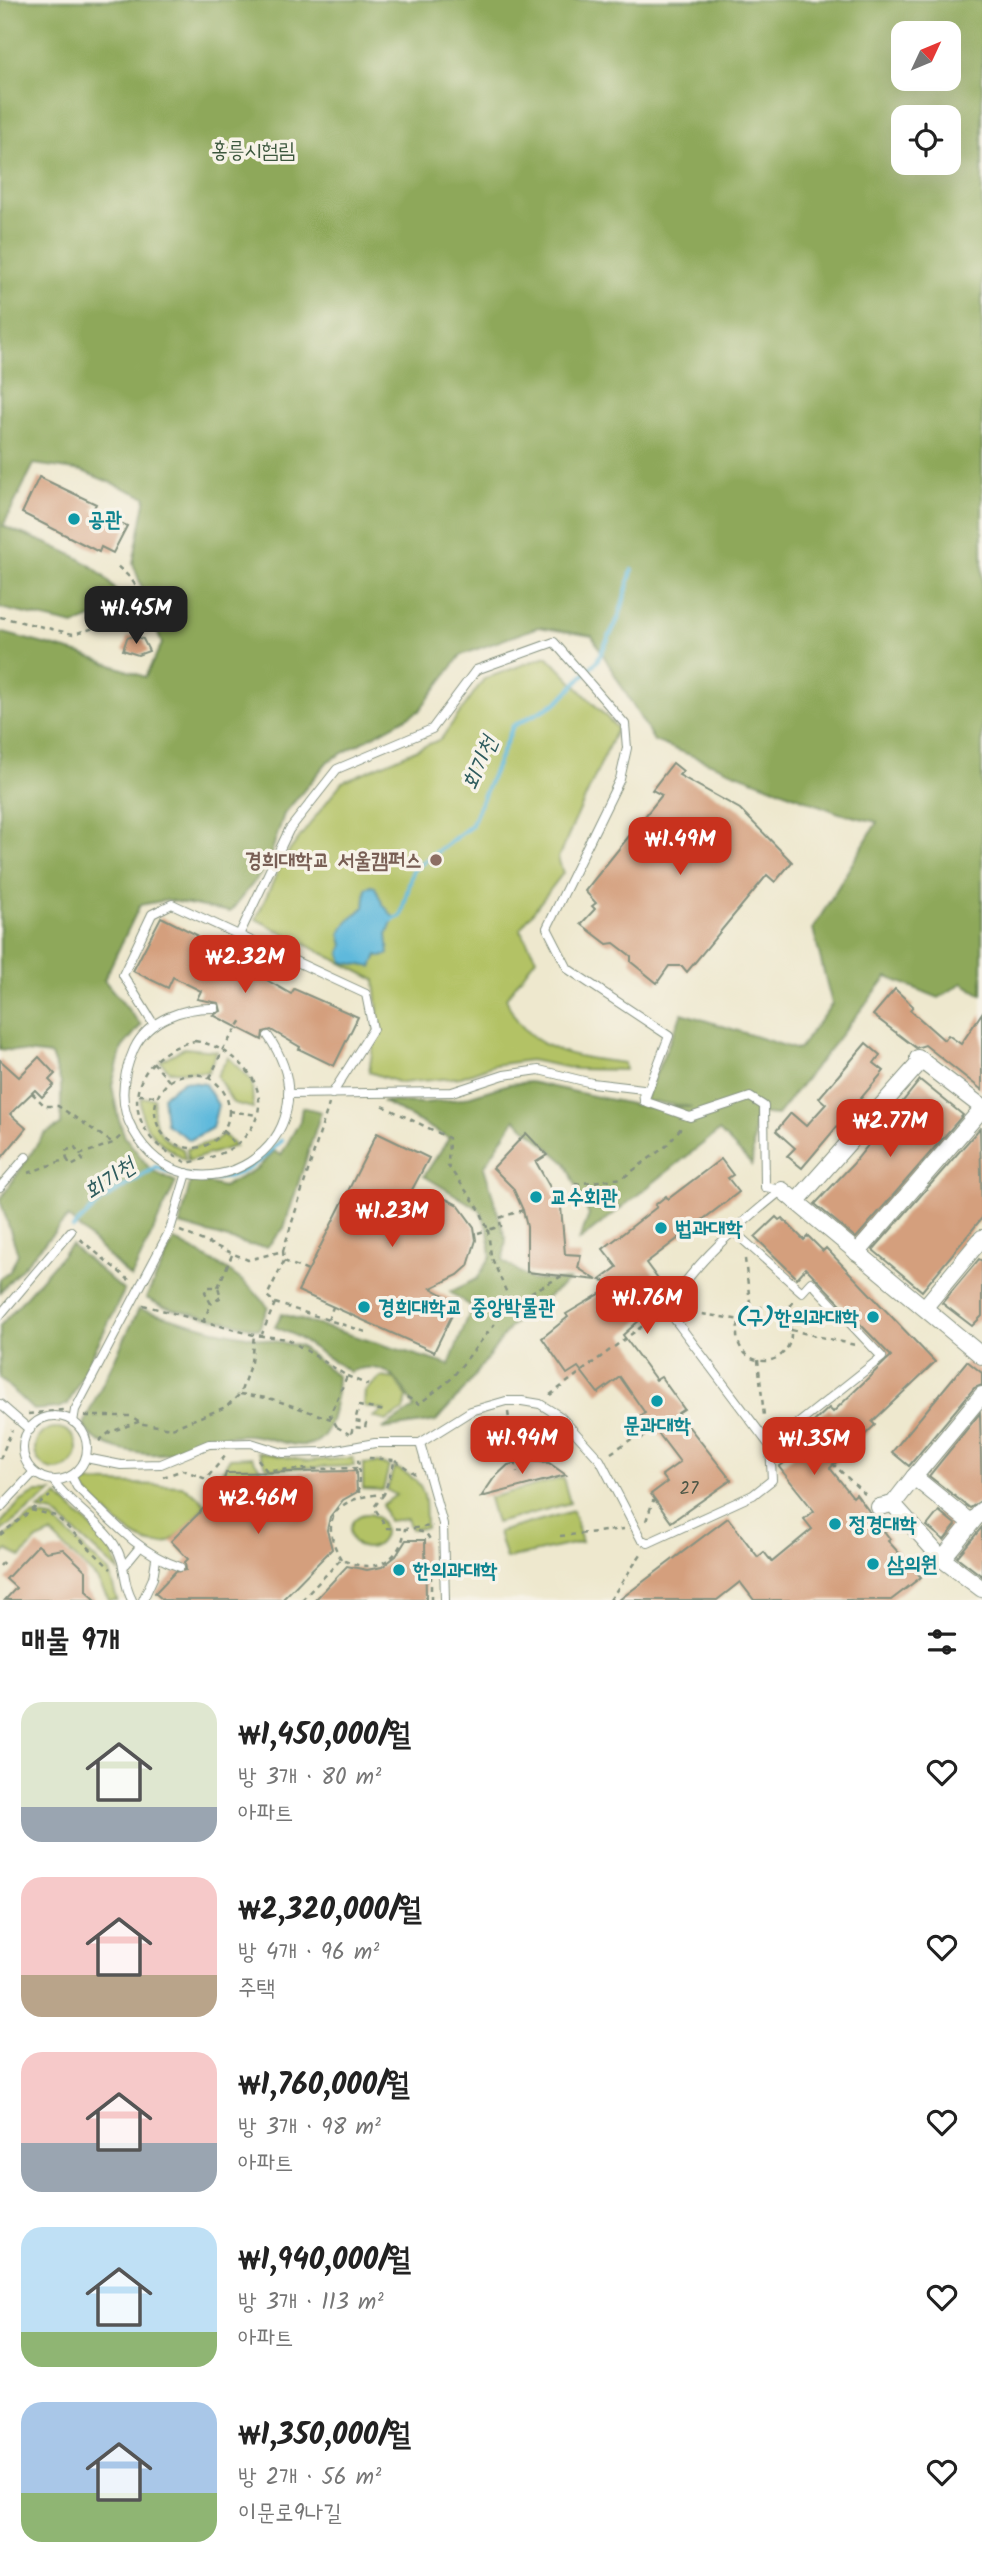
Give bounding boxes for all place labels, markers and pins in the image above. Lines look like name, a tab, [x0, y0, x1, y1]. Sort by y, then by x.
place label: 공관	[88, 504, 122, 537]
marker: 공관	[66, 511, 82, 527]
pin: ₩1.45M	[79, 586, 193, 646]
pin: ₩1.49M	[623, 818, 737, 877]
place label: 경희대학교 서울캠퍼스	[245, 845, 422, 878]
marker: 경희대학교 서울캠퍼스	[428, 852, 444, 868]
pin: ₩2.32M	[188, 936, 302, 995]
pin: ₩2.77M	[833, 1100, 947, 1159]
place label: 교수회관	[550, 1182, 618, 1215]
marker: 교수회관	[528, 1189, 544, 1205]
pin: ₩1.23M	[335, 1190, 449, 1249]
place label: 법과대학	[675, 1213, 743, 1246]
marker: 법과대학	[653, 1220, 669, 1236]
pin: ₩1.76M	[590, 1276, 704, 1336]
place label: 경희대학교 중앙박물관	[378, 1292, 555, 1325]
marker: 경희대학교 중앙박물관	[356, 1299, 372, 1315]
place label: (구)한의과대학	[736, 1302, 859, 1335]
marker: (구)한의과대학	[865, 1309, 881, 1325]
marker: 문과대학	[649, 1393, 665, 1409]
place label: 문과대학	[623, 1410, 691, 1443]
pin: ₩1.94M	[465, 1416, 579, 1476]
pin: ₩1.35M	[757, 1418, 871, 1477]
pin: ₩2.46M	[201, 1476, 315, 1536]
place label: 정경대학	[849, 1509, 917, 1542]
marker: 정경대학	[827, 1516, 843, 1532]
place label: 삼의원	[887, 1549, 938, 1582]
place label: 한의과대학	[412, 1555, 498, 1588]
marker: 삼의원	[865, 1556, 881, 1572]
marker: 한의과대학	[391, 1562, 407, 1578]

